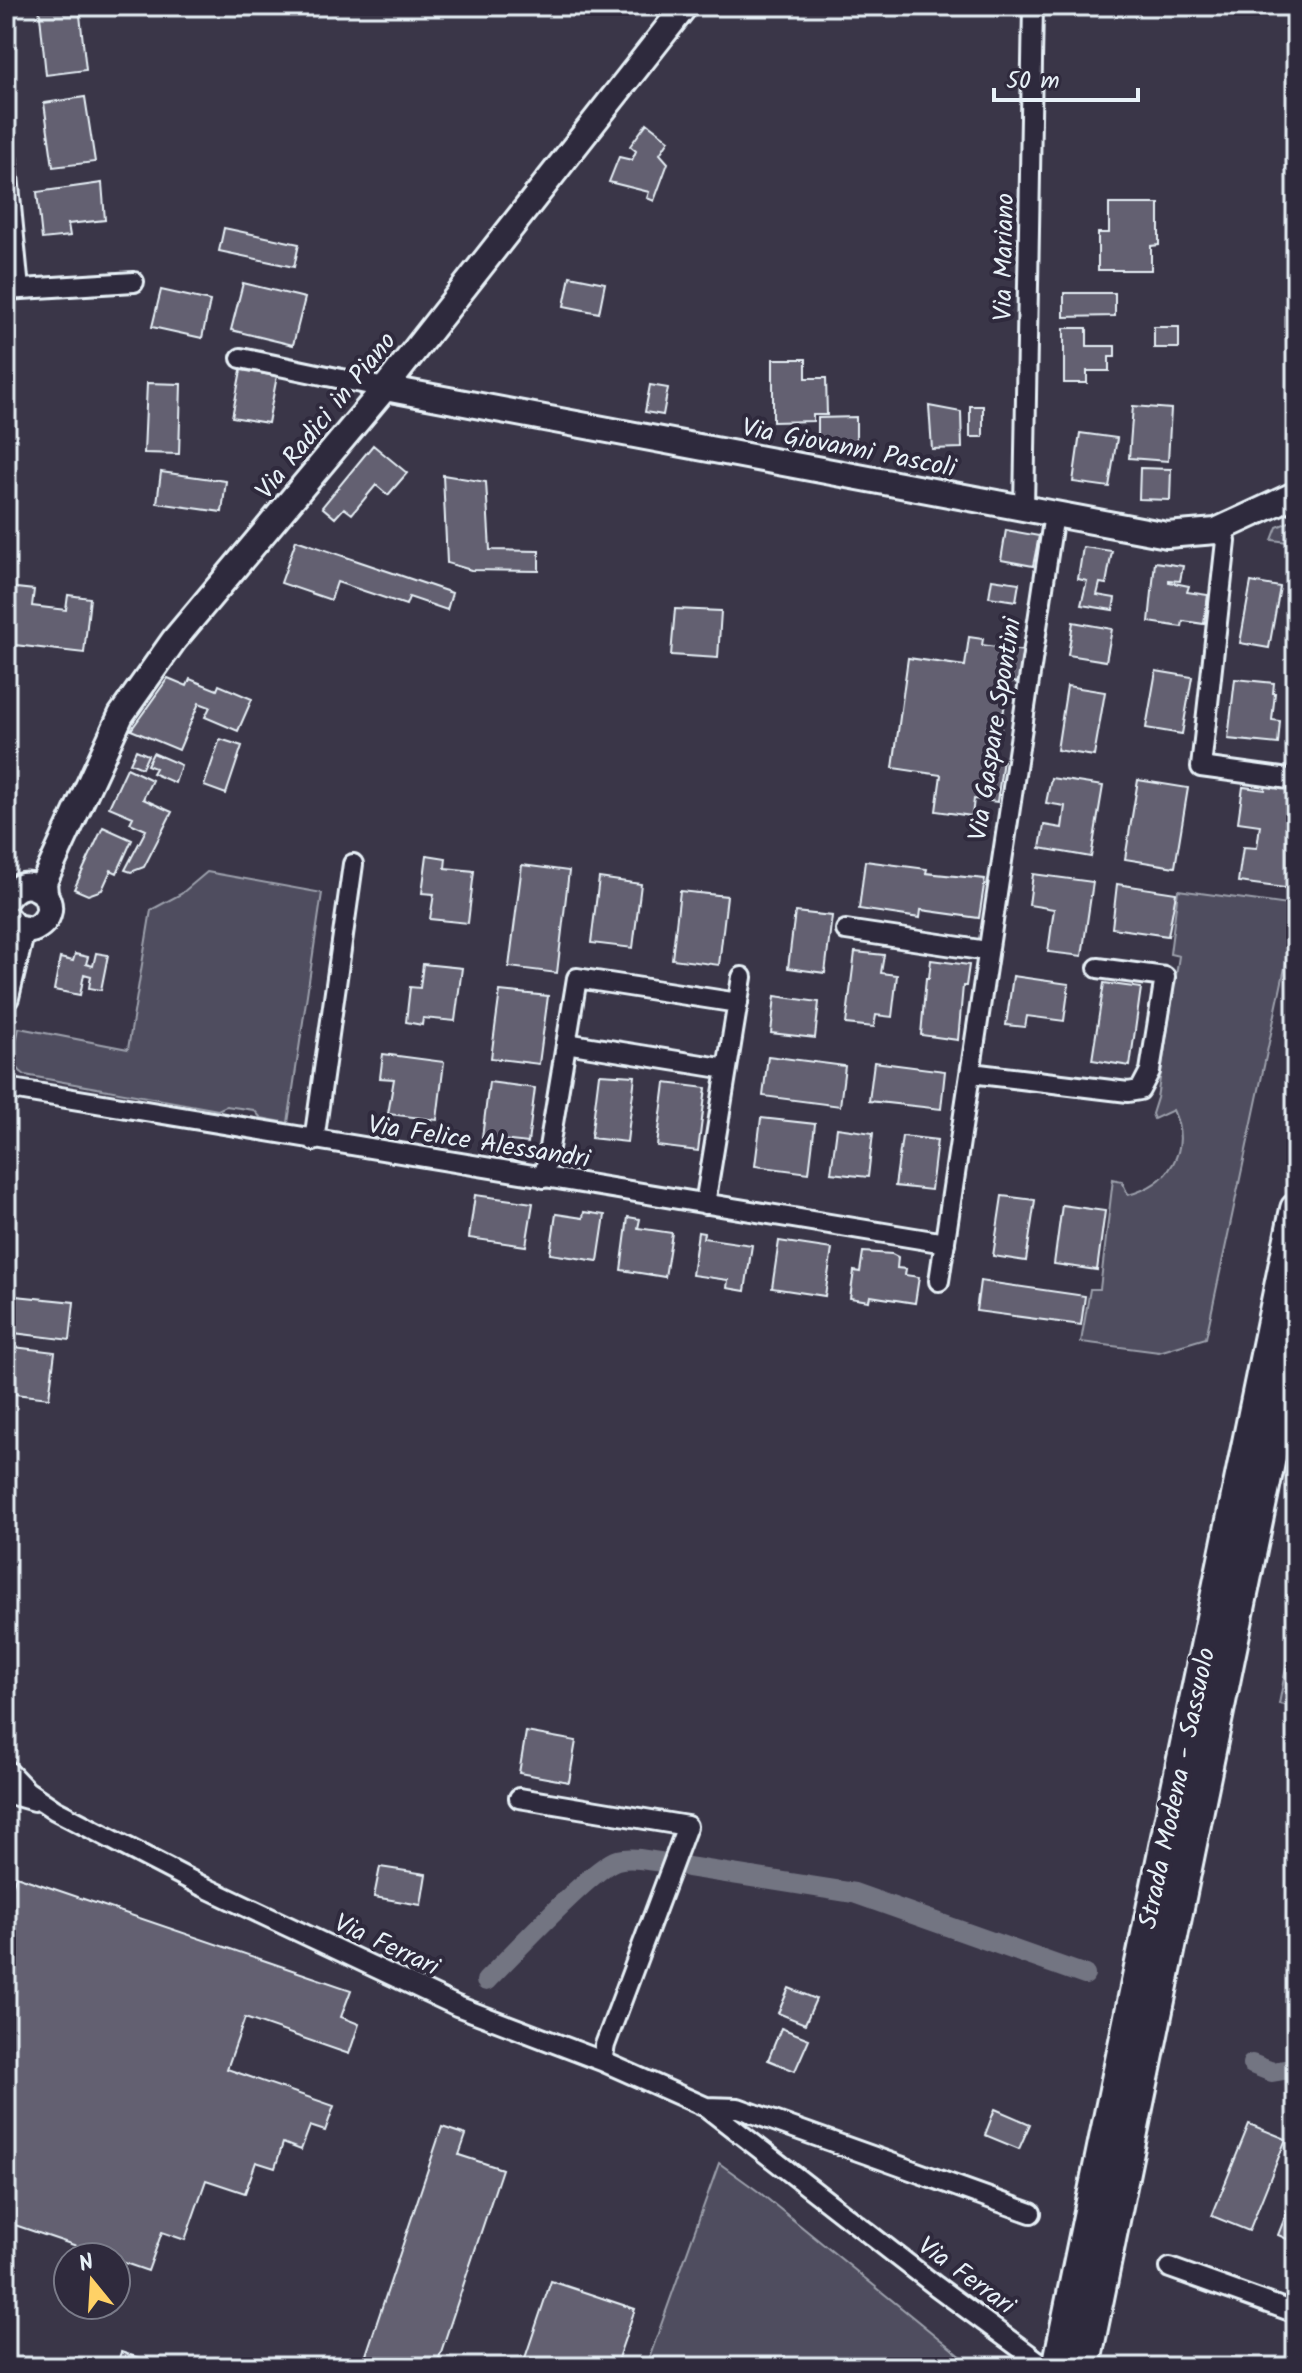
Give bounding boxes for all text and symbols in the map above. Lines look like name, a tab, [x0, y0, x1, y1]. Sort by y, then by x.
scale bar	[994, 52, 1138, 102]
text: 50 m	[1006, 62, 1060, 101]
street label: Via Mariano	[983, 193, 1027, 321]
street label: Via Radici in Piano	[245, 323, 408, 510]
street label: Via Giovanni Pascoli	[738, 408, 961, 491]
street label: Via Gaspare Spontini	[958, 613, 1035, 844]
street label: Via Felice Alessandri	[365, 1105, 594, 1182]
street label: Strada Modena - Sassuolo	[1128, 1644, 1228, 1933]
street label: Via Ferrari	[326, 1903, 447, 1989]
street label: Via Ferrari	[908, 2227, 1025, 2328]
north arrow	[52, 2241, 132, 2321]
text: N	[75, 2246, 99, 2283]

